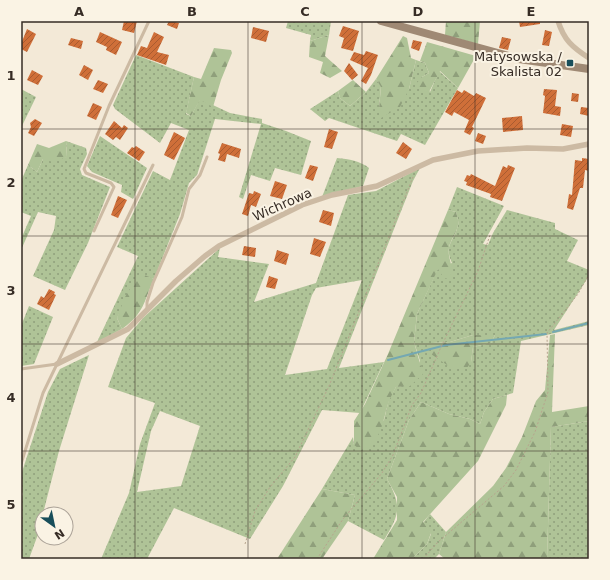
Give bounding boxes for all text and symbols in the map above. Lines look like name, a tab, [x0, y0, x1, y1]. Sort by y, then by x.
text: A	[74, 4, 84, 19]
text: B	[187, 4, 197, 19]
text: C	[300, 4, 310, 19]
text: D	[413, 4, 424, 19]
text: E	[527, 4, 535, 19]
place label: Matysowska / Skalista 02	[474, 49, 563, 79]
marker: Matysowska / Skalista 02	[565, 58, 575, 68]
text: 1	[6, 68, 16, 83]
text: 2	[6, 175, 16, 190]
street label: Wichrowa	[250, 185, 314, 224]
text: 3	[6, 283, 16, 298]
text: 4	[6, 390, 16, 405]
text: 5	[6, 497, 16, 512]
north arrow	[34, 506, 74, 546]
text: N	[52, 526, 67, 542]

